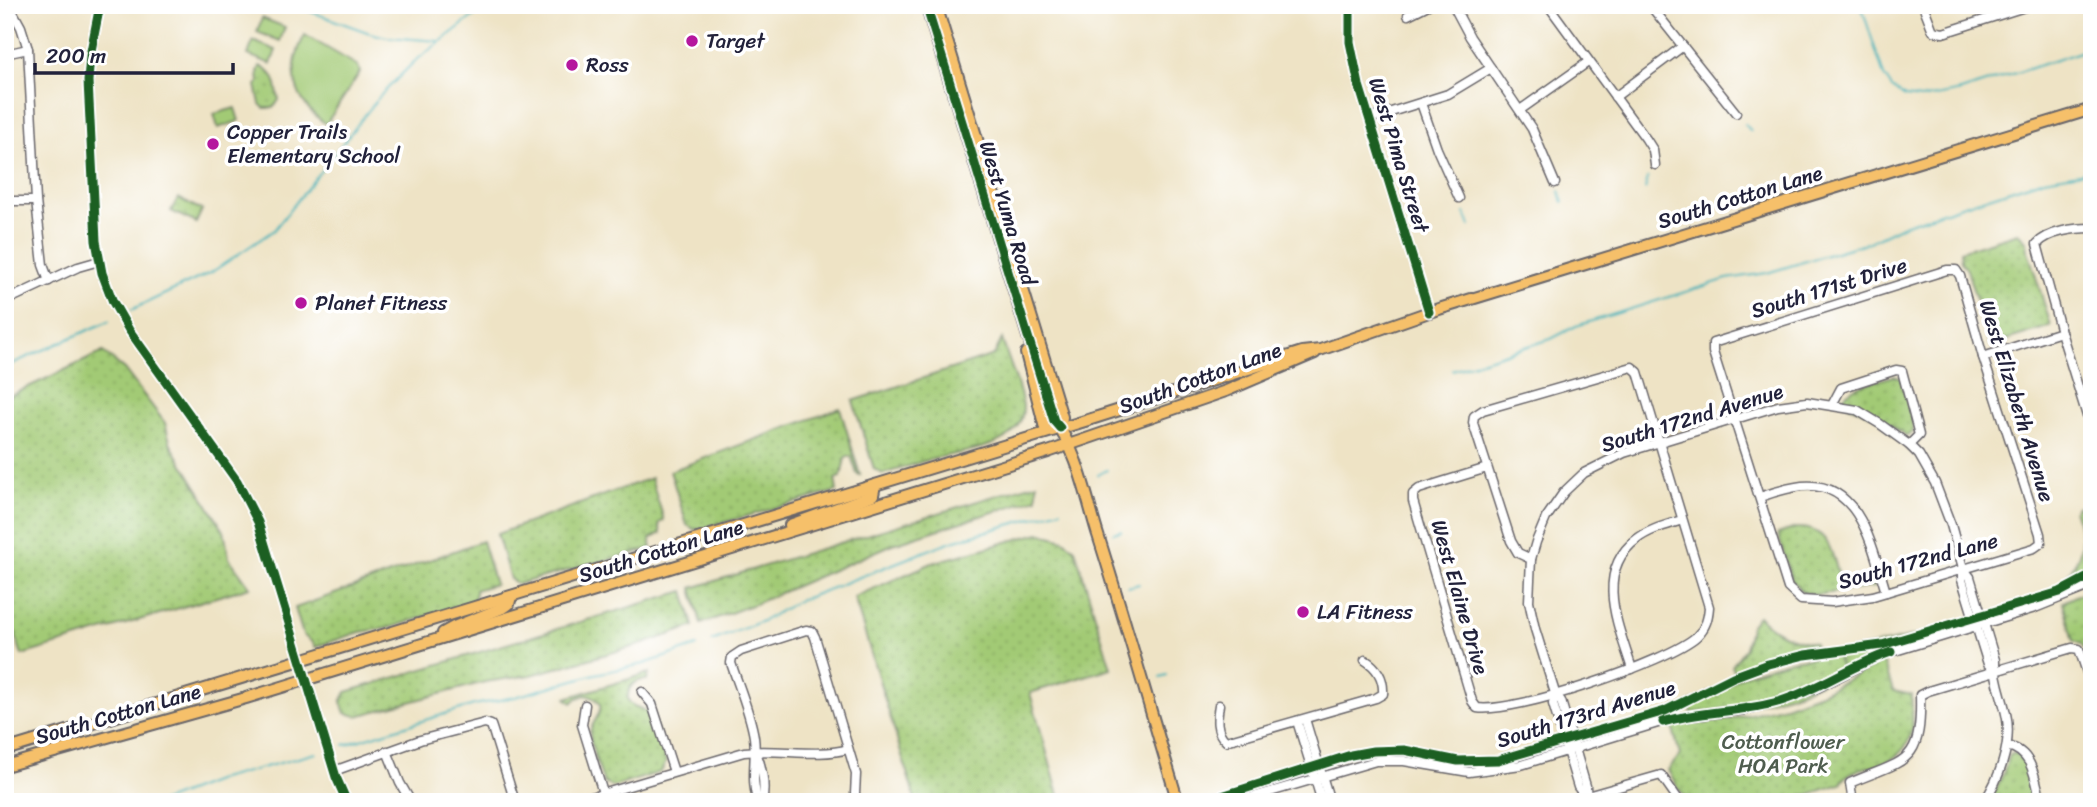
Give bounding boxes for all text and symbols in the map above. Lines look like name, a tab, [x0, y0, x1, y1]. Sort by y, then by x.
place label: Target	[706, 22, 766, 60]
scale bar	[35, 32, 233, 76]
marker: Target	[684, 33, 700, 49]
text: 200 m	[46, 37, 106, 75]
place label: Ross	[586, 46, 629, 84]
marker: Ross	[564, 57, 580, 73]
street label: West Pima Street	[1357, 73, 1441, 239]
place label: Copper Trails Elementary School	[227, 113, 401, 175]
marker: Copper Trails Elementary School	[205, 136, 221, 152]
street label: West Yuma Road	[968, 136, 1049, 292]
street label: South Cotton Lane	[1653, 154, 1827, 240]
street label: South 171st Drive	[1746, 246, 1912, 330]
place label: Planet Fitness	[315, 284, 447, 322]
marker: Planet Fitness	[293, 295, 309, 311]
street label: West Elizabeth Avenue	[1968, 295, 2066, 507]
street label: South Cotton Lane	[1113, 331, 1287, 425]
street label: South 172nd Avenue	[1596, 372, 1788, 464]
street label: South Cotton Lane	[574, 508, 748, 594]
street label: West Elaine Drive	[1420, 515, 1500, 679]
street label: South 172nd Lane	[1834, 521, 2002, 601]
place label: LA Fitness	[1317, 593, 1413, 631]
marker: LA Fitness	[1295, 604, 1311, 620]
street label: South 173rd Avenue	[1492, 669, 1680, 759]
street label: South Cotton Lane	[31, 672, 205, 756]
park label: Cottonflower HOA Park	[1722, 723, 1846, 785]

